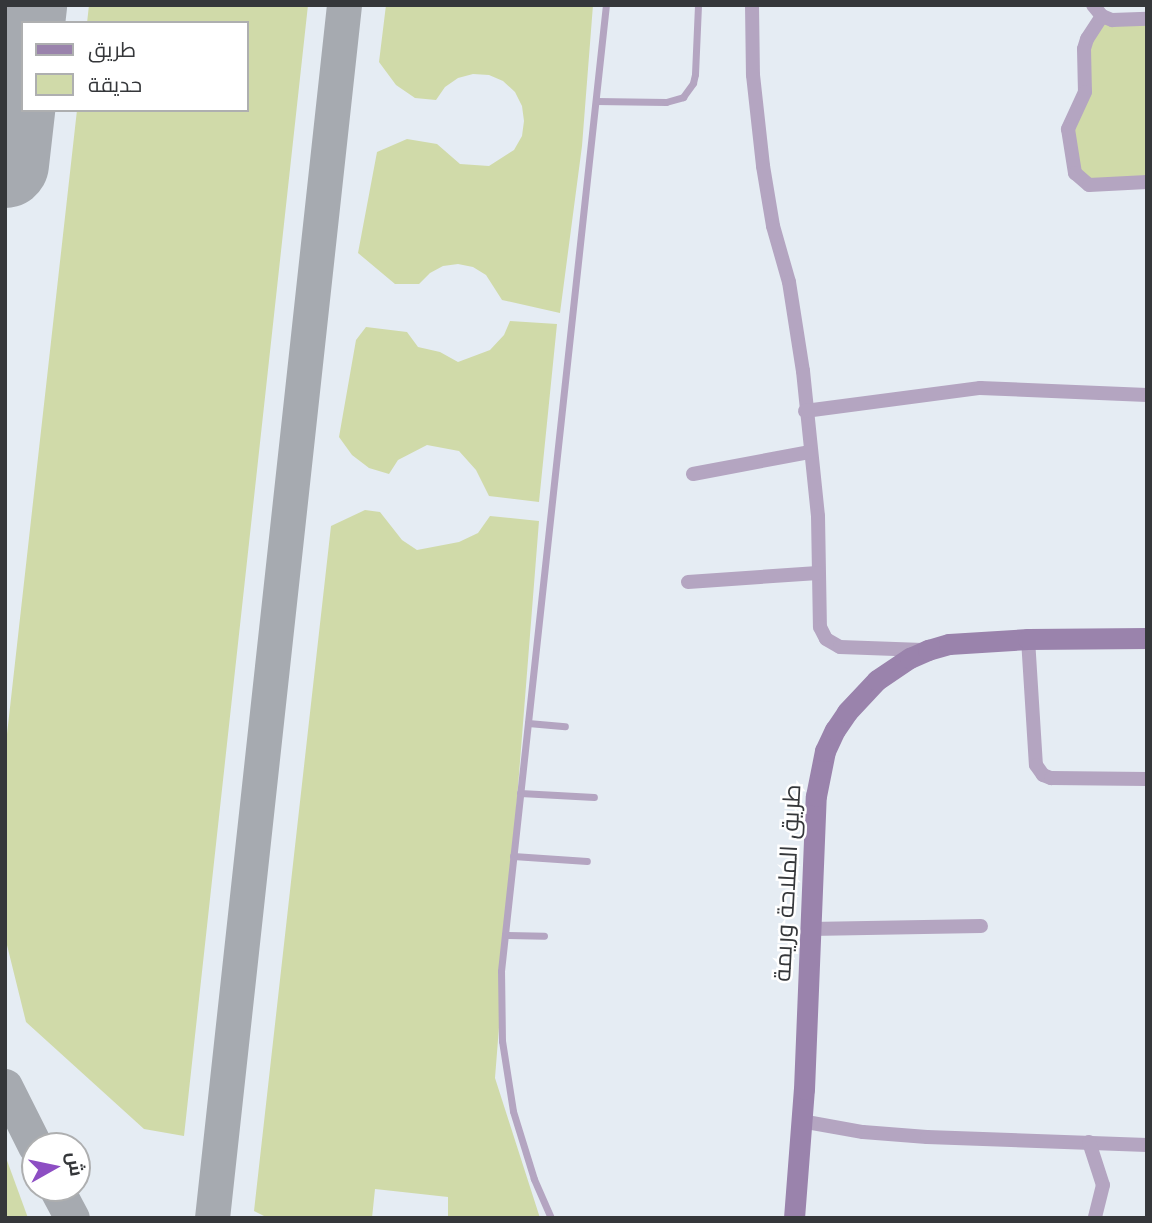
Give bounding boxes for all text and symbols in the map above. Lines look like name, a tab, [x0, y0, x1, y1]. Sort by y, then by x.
legend	[21, 21, 248, 112]
text: طريق	[88, 36, 136, 63]
text: حديقة	[88, 71, 142, 98]
street label: طريق الملاحة وريمة	[767, 784, 807, 982]
north arrow	[21, 1132, 91, 1202]
text: ش	[61, 1150, 90, 1178]

